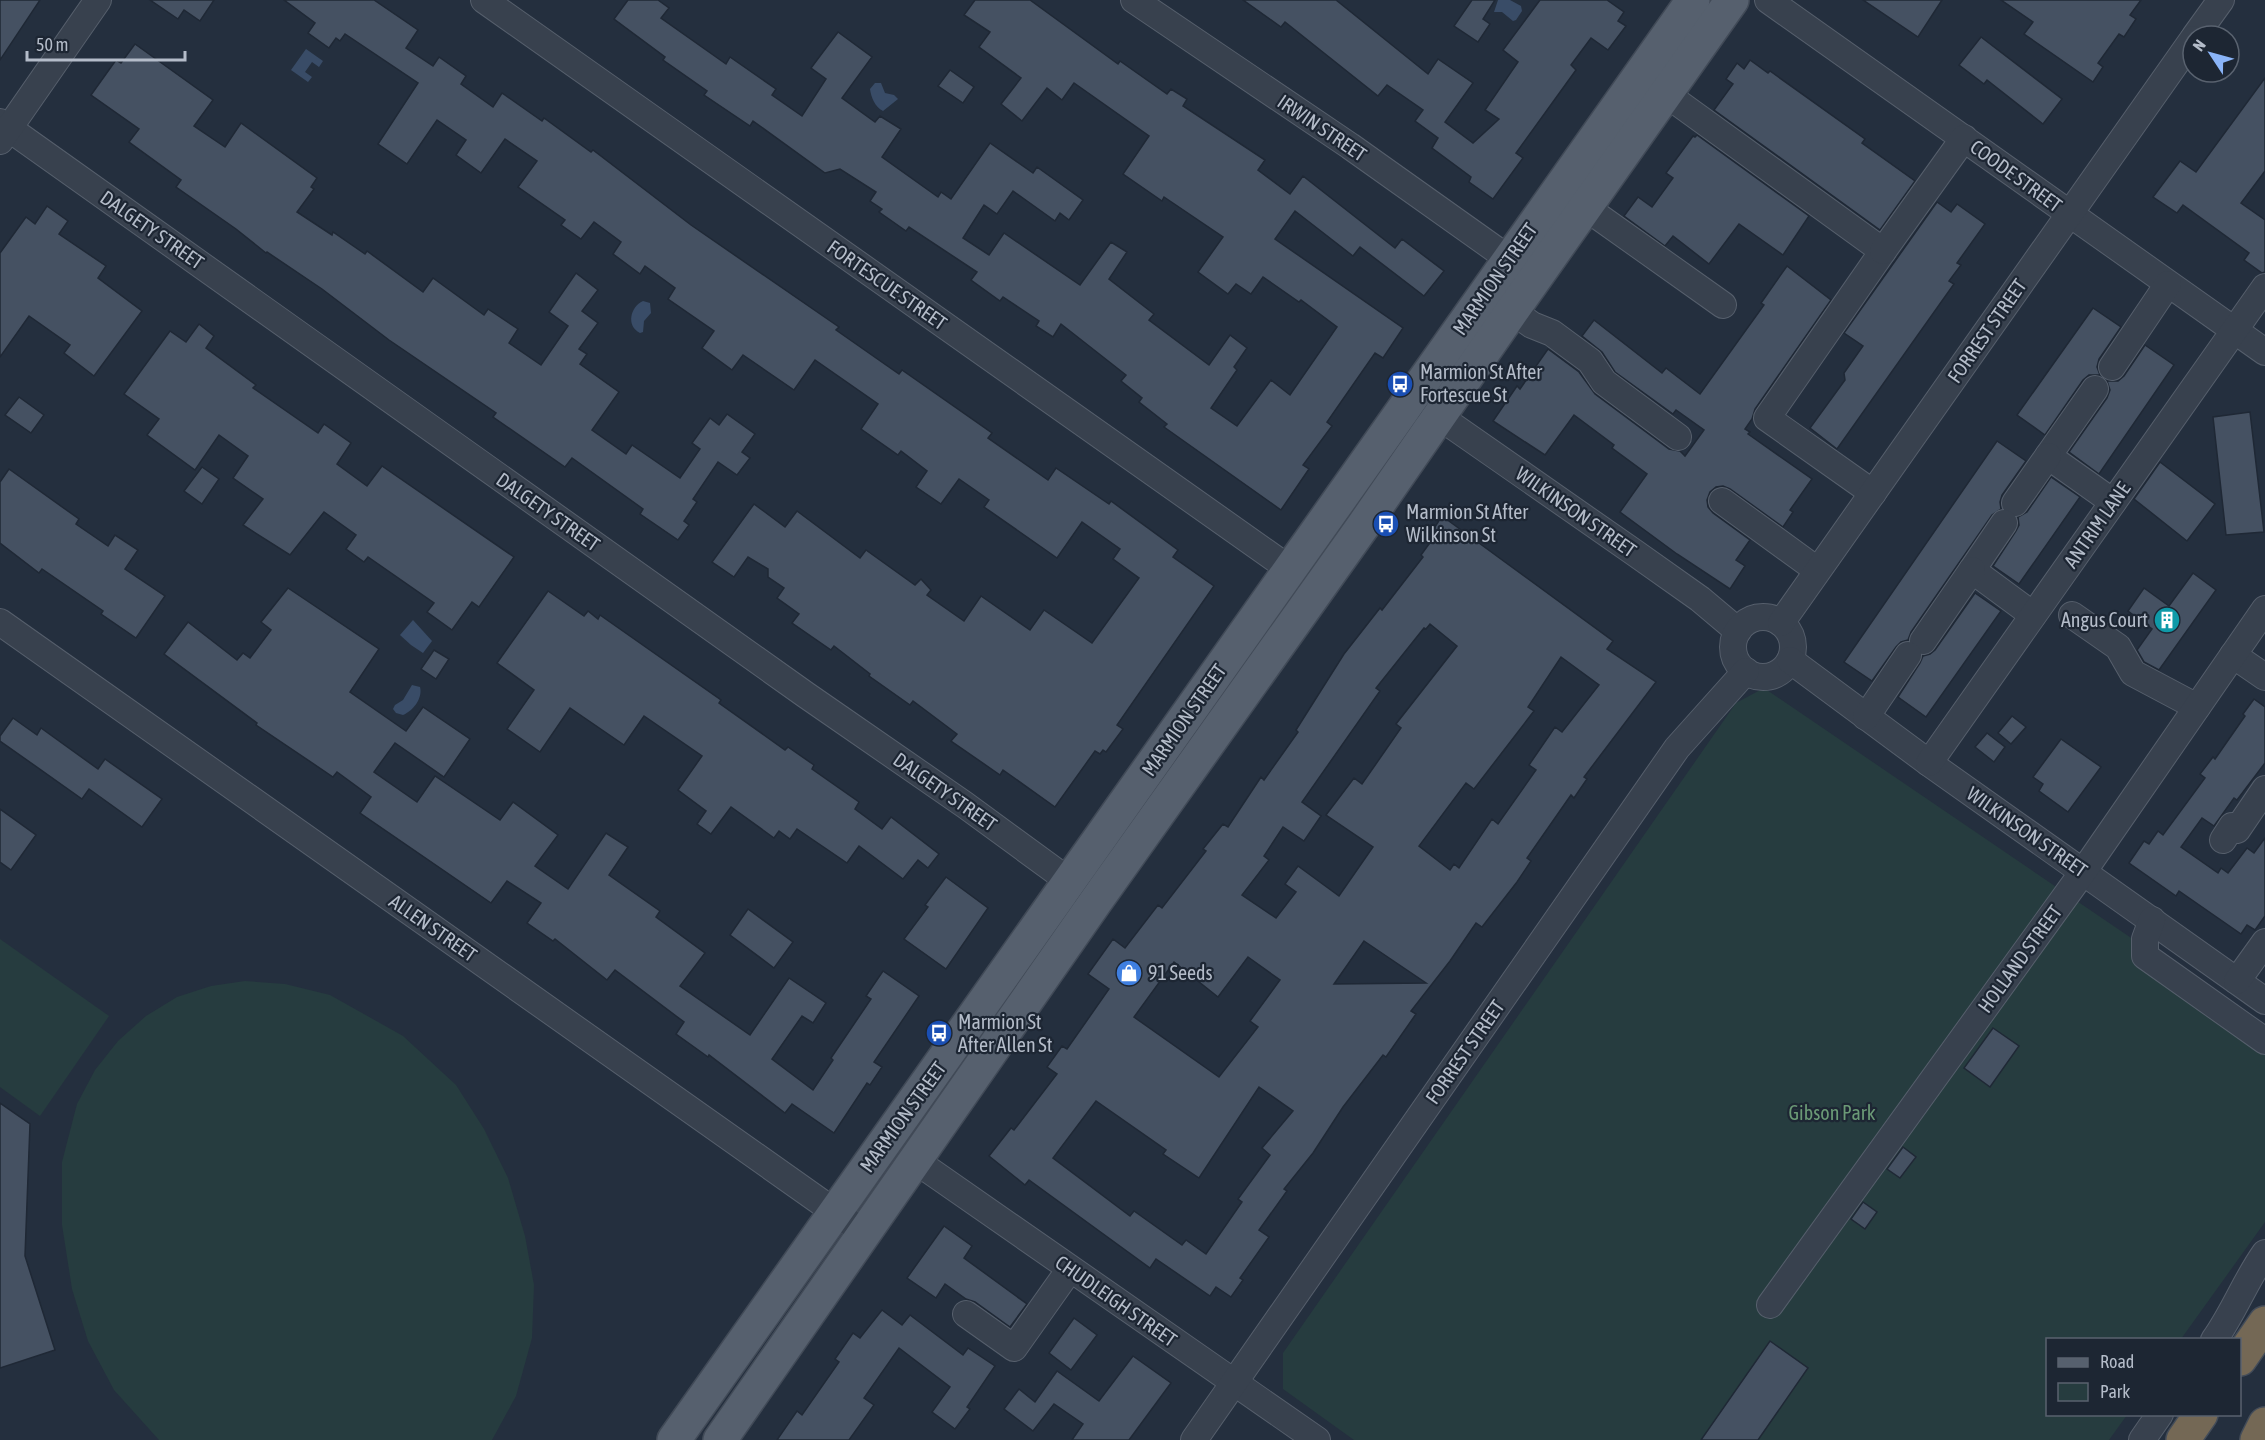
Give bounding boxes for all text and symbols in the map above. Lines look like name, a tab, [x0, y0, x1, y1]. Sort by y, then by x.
scale bar	[27, 24, 184, 62]
north arrow	[2181, 24, 2241, 84]
text: 50 m	[36, 34, 68, 55]
text: N	[2189, 36, 2209, 54]
street label: IRWIN STREET	[1274, 90, 1371, 166]
street label: COODE STREET	[1966, 135, 2067, 217]
street label: DALGETY STREET	[96, 186, 209, 274]
street label: MARMION STREET	[1448, 218, 1542, 339]
street label: FORTESCUE STREET	[823, 235, 952, 334]
street label: FORREST STREET	[1942, 274, 2031, 387]
place label: Marmion St After Fortescue St	[1420, 360, 1543, 406]
bus stop icon: Marmion St After Fortescue St	[1385, 369, 1415, 399]
street label: WILKINSON STREET	[1512, 462, 1641, 562]
street label: DALGETY STREET	[492, 468, 605, 556]
street label: ANTRIM LANE	[2059, 477, 2135, 572]
place label: Marmion St After Wilkinson St	[1406, 500, 1529, 546]
bus stop icon: Marmion St After Wilkinson St	[1371, 509, 1401, 539]
building icon: Angus Court	[2152, 605, 2182, 635]
place label: Angus Court	[2061, 608, 2148, 631]
street label: MARMION STREET	[1137, 659, 1231, 780]
street label: DALGETY STREET	[889, 748, 1002, 836]
street label: WILKINSON STREET	[1963, 782, 2092, 882]
street label: ALLEN STREET	[385, 889, 482, 966]
street label: HOLLAND STREET	[1973, 900, 2066, 1017]
shop icon: 91 Seeds	[1114, 958, 1144, 988]
place label: 91 Seeds	[1148, 961, 1212, 984]
street label: FORREST STREET	[1420, 995, 1509, 1108]
place label: Marmion St After Allen St	[958, 1010, 1053, 1056]
bus stop icon: Marmion St After Allen St	[924, 1018, 954, 1048]
street label: MARMION STREET	[855, 1057, 951, 1176]
park label: Gibson Park	[1789, 1101, 1876, 1124]
street label: CHUDLEIGH STREET	[1051, 1250, 1182, 1351]
legend	[2046, 1338, 2241, 1416]
text: Road	[2100, 1351, 2134, 1372]
text: Park	[2100, 1381, 2130, 1402]

